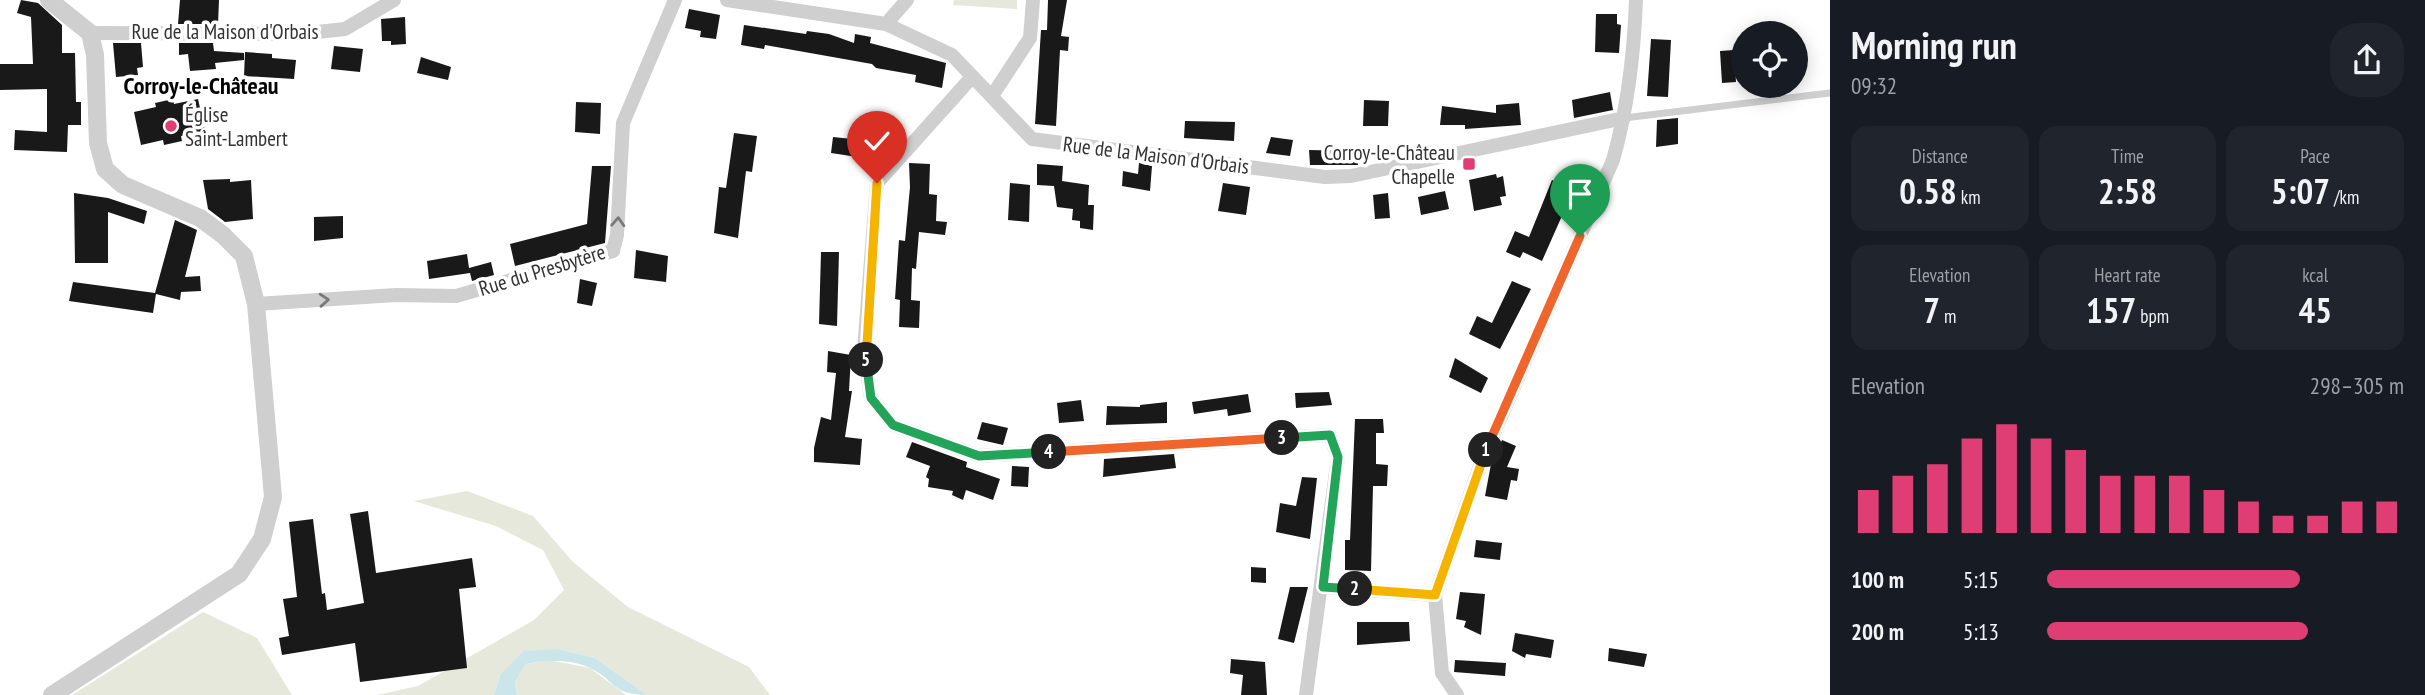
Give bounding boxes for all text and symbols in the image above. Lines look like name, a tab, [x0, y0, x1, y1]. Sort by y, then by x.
street label: Rue de la Maison d'Orbais	[131, 18, 319, 45]
text: Morning run	[1851, 20, 2017, 69]
map controls	[1731, 21, 1808, 98]
button: locate	[1731, 21, 1808, 98]
button: share	[2330, 23, 2404, 97]
district label: Corroy-le-Château	[124, 70, 279, 101]
text: 09:32	[1851, 71, 1897, 100]
place label: Église Saint-Lambert	[185, 101, 288, 152]
pin	[847, 111, 907, 183]
marker: Église Saint-Lambert	[163, 118, 179, 134]
icon: check	[858, 122, 896, 160]
street label: Rue de la Maison d'Orbais	[1061, 130, 1251, 180]
place label: Corroy-le-Château Chapelle	[1324, 139, 1455, 190]
text: Distance	[1912, 144, 1968, 168]
text: Time	[2111, 144, 2144, 168]
text: Pace	[2300, 144, 2330, 168]
marker: Corroy-le-Château Chapelle	[1461, 156, 1477, 172]
pin	[1550, 164, 1610, 236]
text: 0.58	[1899, 168, 1957, 214]
text: 2:58	[2098, 168, 2157, 214]
text: 5:07	[2271, 168, 2330, 214]
icon: arrive	[1561, 175, 1599, 213]
text: km	[1957, 185, 1981, 209]
text: /km	[2330, 185, 2359, 209]
one-way arrow	[610, 216, 625, 227]
street label: Rue du Presbytère	[475, 238, 609, 302]
text: Elevation	[1909, 263, 1970, 287]
text: Heart rate	[2094, 263, 2161, 287]
text: kcal	[2302, 263, 2328, 287]
text: 7	[1923, 287, 1940, 333]
text: 157	[2086, 287, 2136, 333]
text: 45	[2298, 287, 2332, 333]
one-way arrow	[319, 293, 330, 308]
text: m	[1940, 304, 1956, 328]
text: bpm	[2136, 304, 2169, 328]
pin: 5	[848, 342, 884, 378]
text: 5	[861, 347, 870, 371]
text: Elevation	[1851, 371, 1925, 400]
text: 298–305 m	[2310, 371, 2404, 400]
pin: 3	[1264, 420, 1300, 456]
text: 3	[1277, 425, 1286, 449]
pin: 1	[1468, 433, 1504, 468]
pin: 4	[1032, 434, 1066, 470]
text: 1	[1481, 437, 1490, 461]
text: 4	[1044, 439, 1053, 463]
text: 100 m	[1851, 565, 1904, 594]
text: 5:15	[1963, 565, 1999, 594]
pin: 2	[1338, 572, 1372, 606]
text: 2	[1350, 576, 1359, 600]
text: 200 m	[1851, 617, 1904, 646]
text: 5:13	[1963, 617, 1999, 646]

